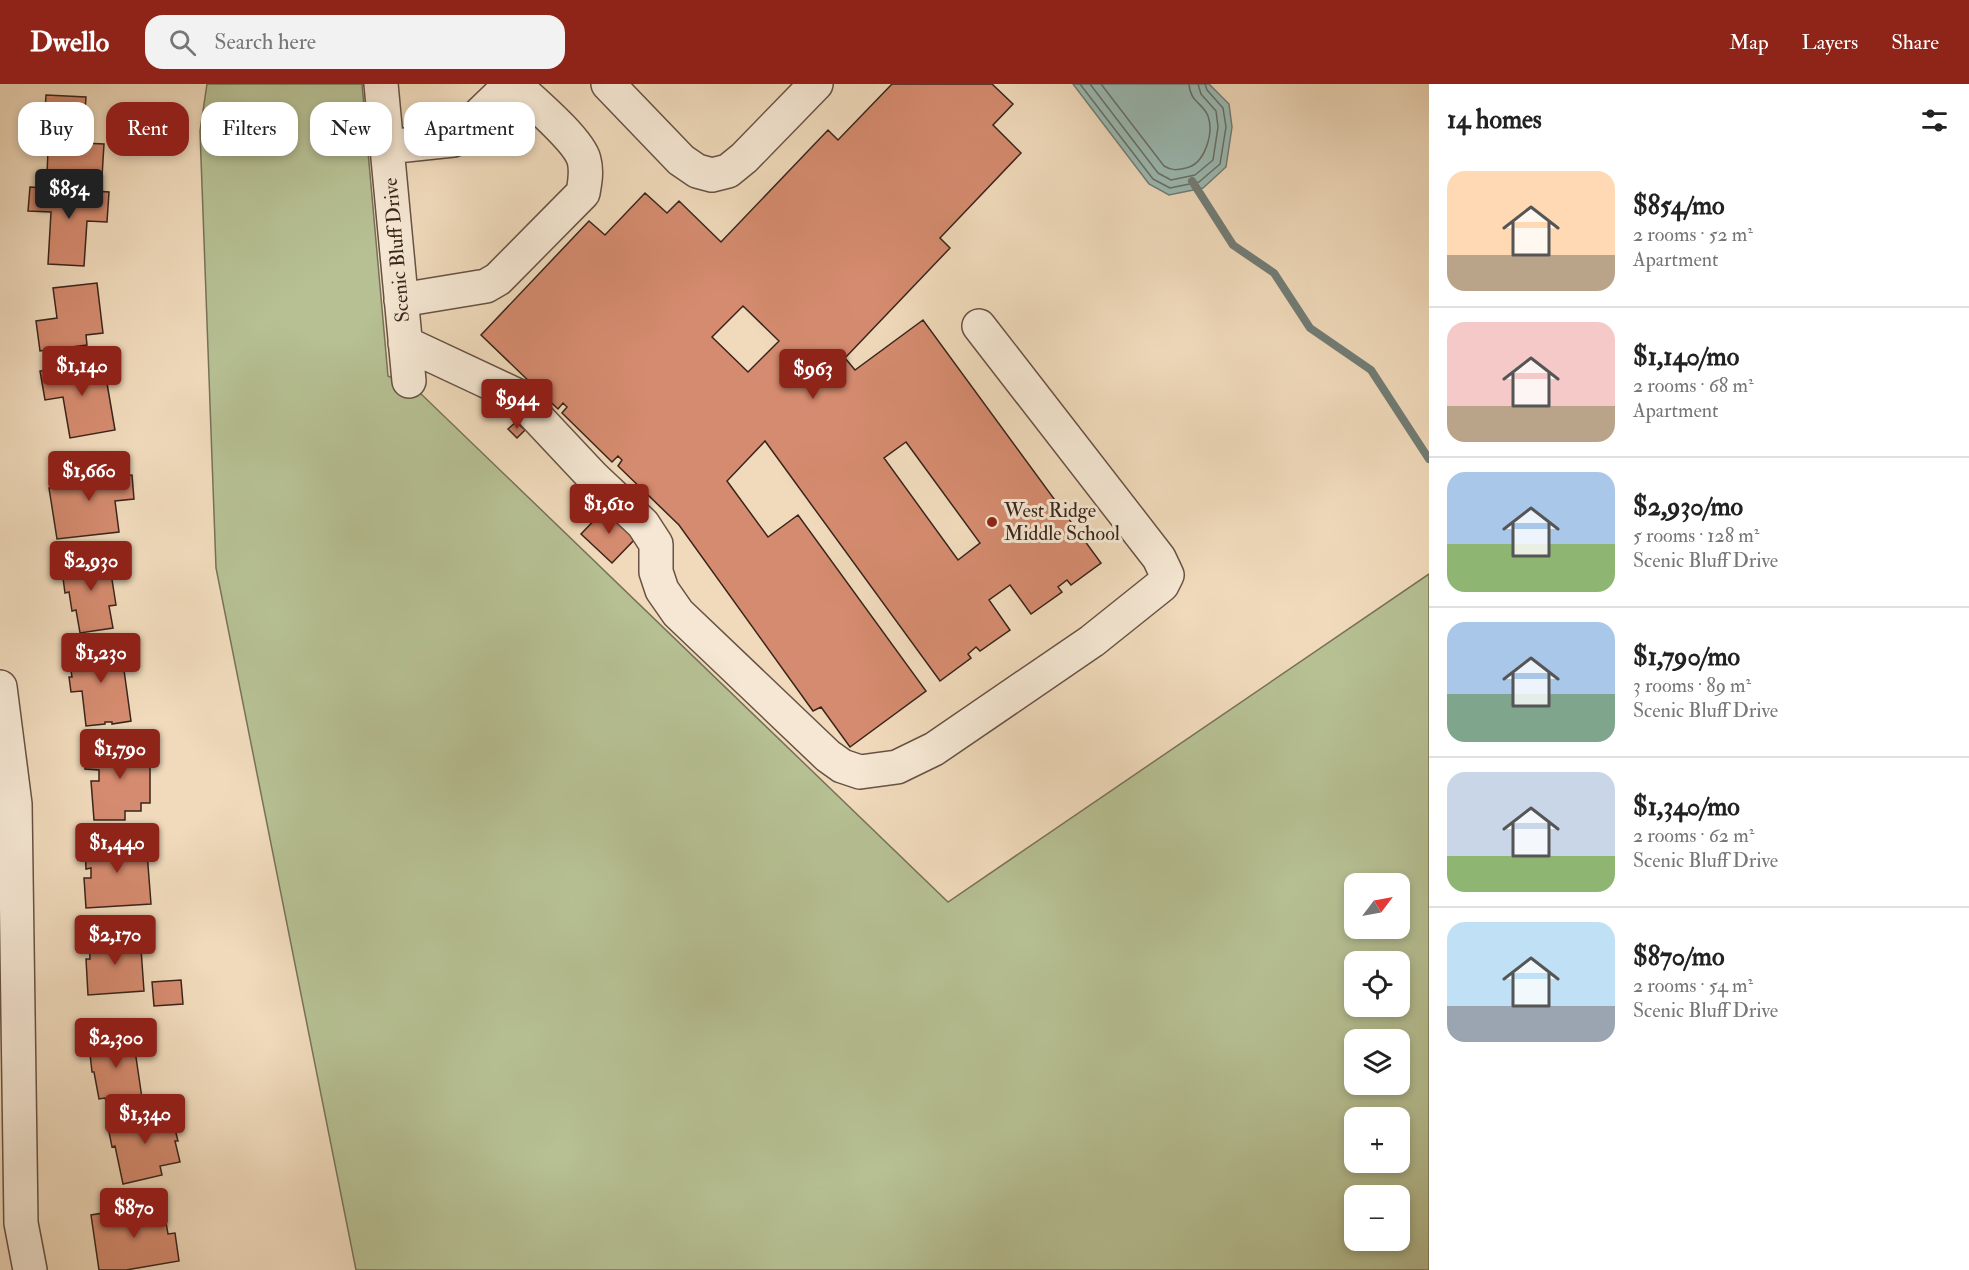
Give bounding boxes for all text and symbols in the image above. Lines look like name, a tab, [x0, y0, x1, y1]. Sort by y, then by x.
search box	[145, 15, 565, 69]
text: Dwello	[30, 25, 109, 60]
icon: search	[166, 26, 199, 59]
text: Search here	[214, 28, 316, 56]
text: Map	[1729, 29, 1769, 56]
text: Layers	[1802, 29, 1858, 56]
text: Share	[1891, 29, 1939, 56]
chip: Buy	[18, 102, 94, 156]
chip: Rent	[106, 102, 189, 156]
chip: Filters	[201, 102, 298, 156]
chip: New	[310, 102, 392, 156]
chip: Apartment	[404, 102, 535, 156]
text: 14 homes	[1447, 104, 1542, 136]
icon: filters	[1918, 104, 1951, 137]
pin: $854	[33, 169, 105, 220]
text: $854	[49, 176, 89, 201]
street label: Scenic Bluff Drive	[378, 177, 415, 323]
text: $854/mo	[1633, 190, 1725, 222]
icon: home	[1495, 195, 1567, 267]
text: 2 rooms · 52 m²	[1633, 222, 1753, 247]
text: Apartment	[1633, 247, 1718, 272]
text: $1,140/mo	[1633, 341, 1739, 373]
pin: $1,140	[33, 346, 131, 397]
icon: home	[1495, 346, 1567, 418]
pin: $963	[777, 349, 849, 400]
text: $1,140	[56, 353, 108, 378]
text: $963	[793, 356, 833, 381]
text: 2 rooms · 68 m²	[1633, 373, 1754, 398]
pin: $944	[481, 379, 553, 430]
text: $944	[495, 386, 539, 411]
text: Apartment	[1633, 398, 1718, 423]
pin: $1,660	[40, 451, 138, 502]
text: $1,660	[62, 458, 116, 483]
pin: $1,610	[560, 484, 658, 535]
text: $1,610	[584, 491, 634, 516]
text: $2,930/mo	[1633, 491, 1743, 523]
icon: home	[1495, 496, 1567, 568]
place label: West Ridge Middle School	[1003, 498, 1120, 546]
marker: West Ridge Middle School	[985, 515, 999, 529]
text: 5 rooms · 128 m²	[1633, 523, 1759, 548]
pin: $2,930	[42, 541, 140, 592]
text: $2,930	[64, 548, 118, 573]
text: Scenic Bluff Drive	[1633, 548, 1778, 573]
pin: $1,230	[52, 633, 150, 684]
text: $1,230	[75, 640, 127, 665]
text: $1,790/mo	[1633, 641, 1740, 673]
icon: home	[1495, 646, 1567, 718]
text: 3 rooms · 89 m²	[1633, 673, 1751, 698]
text: Scenic Bluff Drive	[1633, 698, 1778, 723]
pin: $1,790	[71, 729, 169, 780]
text: $1,790	[94, 736, 146, 761]
text: $1,340/mo	[1633, 791, 1740, 823]
icon: home	[1495, 796, 1567, 868]
pin: $1,440	[68, 823, 166, 874]
text: 2 rooms · 62 m²	[1633, 823, 1754, 848]
text: $1,440	[89, 830, 145, 855]
text: Scenic Bluff Drive	[1633, 848, 1778, 873]
north arrow	[1344, 873, 1410, 939]
map controls	[1344, 873, 1410, 1251]
pin: $2,170	[66, 915, 164, 966]
text: $2,170	[89, 922, 141, 947]
text: $870/mo	[1633, 941, 1724, 973]
icon: home	[1495, 946, 1567, 1018]
button: locate	[1344, 951, 1410, 1017]
text: 2 rooms · 54 m²	[1633, 973, 1753, 998]
text: Scenic Bluff Drive	[1633, 998, 1778, 1023]
pin: $2,300	[67, 1018, 165, 1069]
text: $2,300	[89, 1025, 143, 1050]
button: layers	[1344, 1029, 1410, 1095]
pin: $1,340	[96, 1094, 194, 1145]
text: $1,340	[119, 1101, 171, 1126]
button: +	[1344, 1107, 1410, 1173]
button: −	[1344, 1185, 1410, 1251]
pin: $870	[98, 1188, 170, 1239]
text: $870	[114, 1195, 154, 1220]

